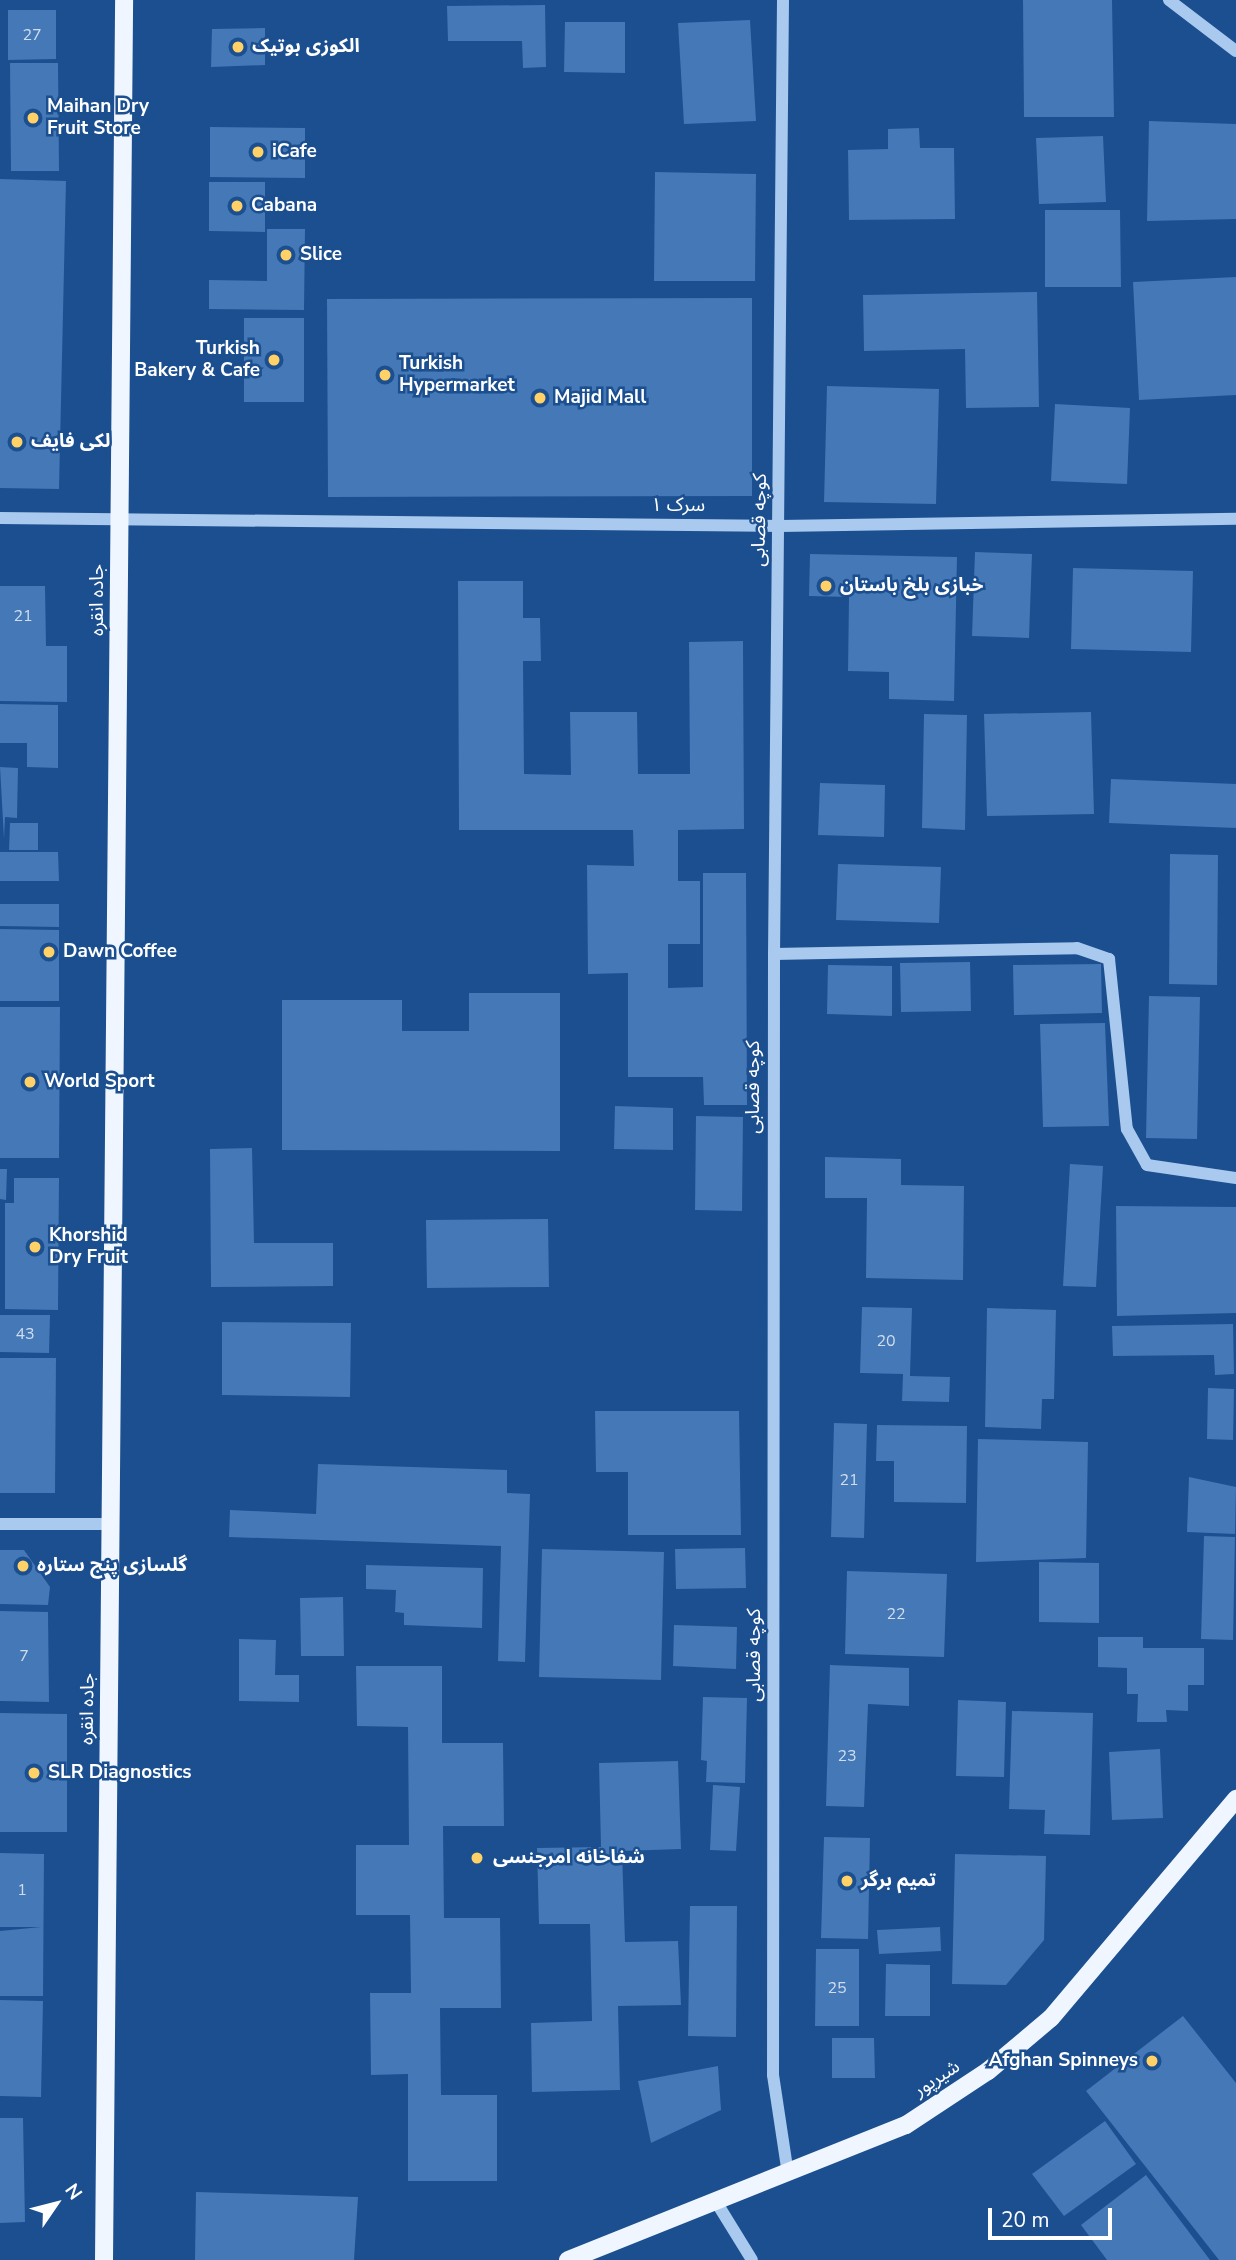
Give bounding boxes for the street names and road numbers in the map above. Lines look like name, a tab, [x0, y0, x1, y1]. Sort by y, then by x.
street label: کوچه قصابی	[748, 473, 772, 567]
street label: سرک ۱	[651, 495, 705, 517]
street label: جاده انقره	[87, 564, 109, 636]
street label: کوچه قصابی	[743, 1040, 765, 1134]
street label: کوچه قصابی	[744, 1608, 766, 1702]
street label: جادہ انقرہ	[76, 1673, 100, 1745]
street label: شیرپور	[910, 2056, 964, 2102]

